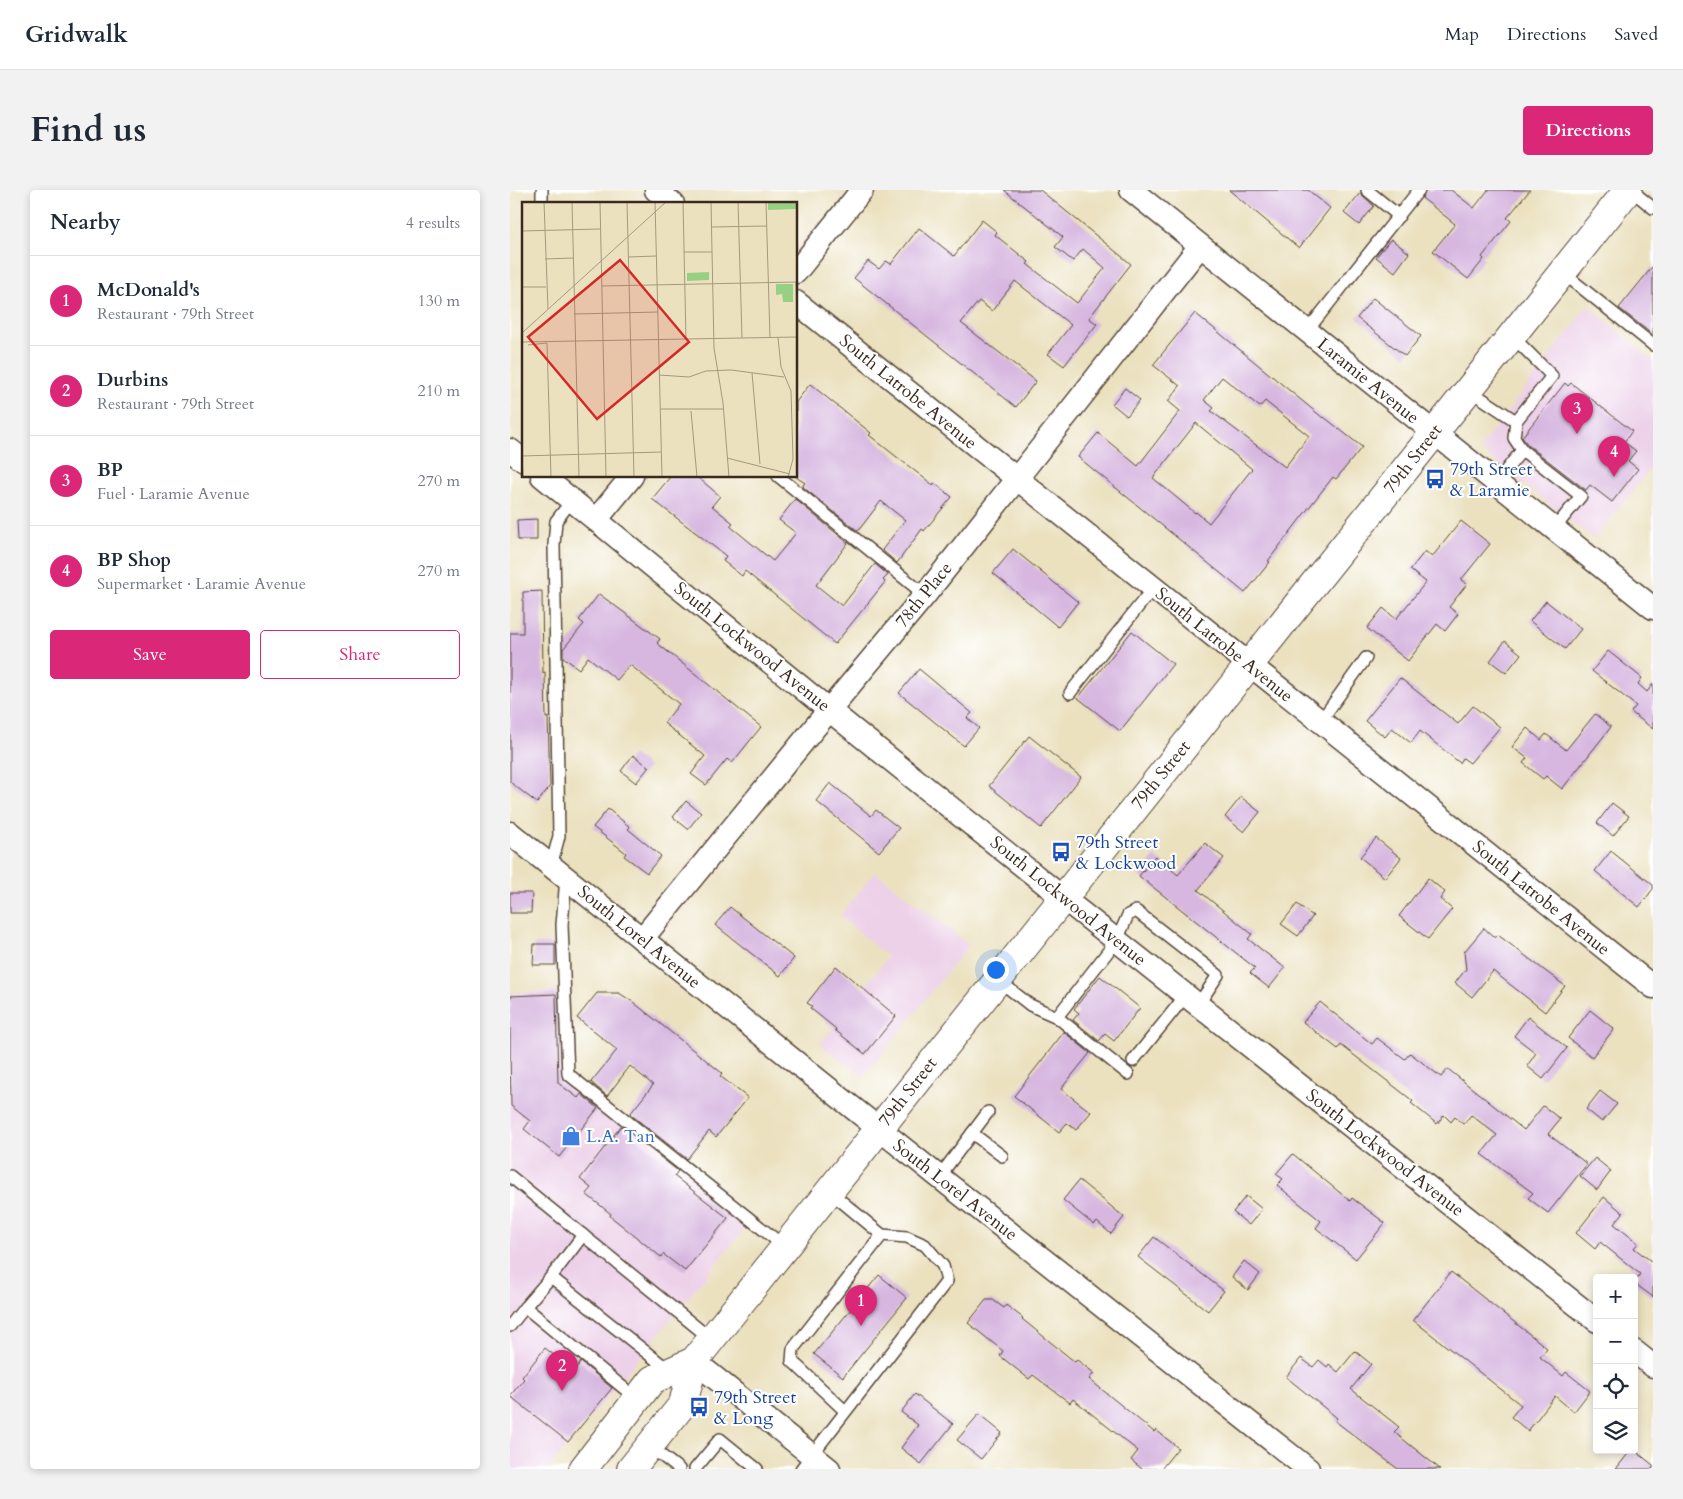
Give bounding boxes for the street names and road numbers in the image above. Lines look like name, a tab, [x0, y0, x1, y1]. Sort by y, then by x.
street label: South Latrobe Avenue	[834, 329, 982, 455]
street label: Laramie Avenue	[1312, 332, 1424, 430]
street label: 79th Street	[1378, 419, 1448, 499]
street label: 78th Place	[890, 557, 958, 633]
street label: South Lockwood Avenue	[669, 576, 835, 718]
street label: South Latrobe Avenue	[1150, 582, 1298, 708]
street label: 79th Street	[1125, 735, 1197, 815]
street label: South Lockwood Avenue	[985, 830, 1151, 972]
street label: South Latrobe Avenue	[1467, 835, 1615, 961]
street label: South Lorel Avenue	[572, 879, 706, 995]
street label: 79th Street	[873, 1052, 943, 1132]
street label: South Lockwood Avenue	[1301, 1083, 1469, 1223]
street label: South Lorel Avenue	[887, 1133, 1023, 1247]

